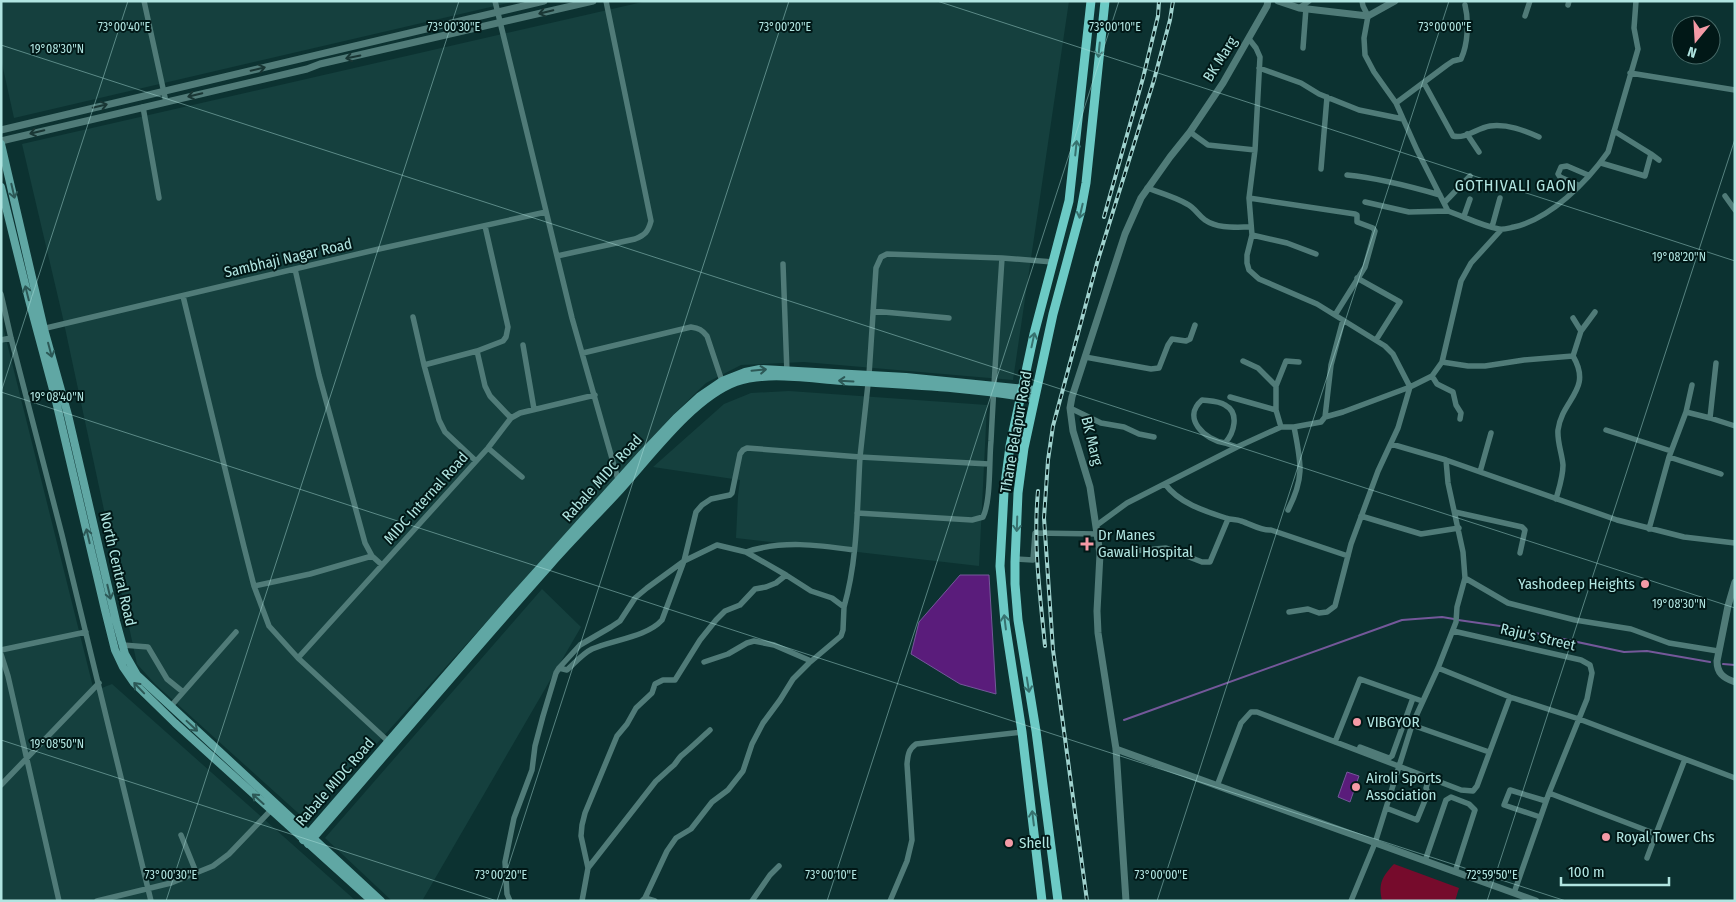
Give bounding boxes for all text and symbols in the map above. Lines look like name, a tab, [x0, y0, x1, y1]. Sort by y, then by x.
one-way arrow	[538, 8, 554, 17]
north arrow	[1671, 15, 1721, 65]
text: 73°00'40"E	[98, 20, 150, 34]
text: 73°00'30"E	[428, 20, 481, 34]
text: 73°00'20"E	[759, 20, 811, 34]
text: 73°00'10"E	[1089, 20, 1141, 34]
text: 73°00'00"E	[1418, 20, 1472, 34]
street label: BK Marg	[1199, 33, 1241, 85]
one-way arrow	[1094, 41, 1104, 57]
text: 19°08'30"N	[30, 42, 84, 56]
text: N	[1686, 43, 1699, 61]
one-way arrow	[346, 53, 362, 62]
one-way arrow	[250, 64, 266, 73]
one-way arrow	[188, 91, 204, 100]
one-way arrow	[91, 101, 107, 110]
one-way arrow	[30, 128, 46, 137]
one-way arrow	[1071, 140, 1081, 156]
district label: GOTHIVALI GAON	[1455, 176, 1577, 195]
one-way arrow	[9, 183, 18, 199]
one-way arrow	[1076, 203, 1085, 219]
street label: Sambhaji Nagar Road	[222, 235, 354, 281]
text: 19°08'20"N	[1652, 250, 1706, 264]
one-way arrow	[22, 286, 31, 302]
one-way arrow	[1029, 333, 1038, 349]
one-way arrow	[46, 341, 55, 357]
one-way arrow	[751, 365, 767, 375]
street label: Thane Belapur Road	[996, 370, 1036, 494]
one-way arrow	[838, 377, 854, 386]
text: 19°08'40"N	[30, 390, 84, 404]
street label: BK Marg	[1077, 415, 1107, 467]
street label: Rabale MIDC Road	[558, 431, 646, 525]
street label: MIDC Internal Road	[380, 448, 472, 548]
street label: North Central Road	[96, 510, 140, 628]
one-way arrow	[1012, 515, 1022, 531]
place label: Dr Manes Gawali Hospital	[1098, 526, 1193, 561]
one-way arrow	[83, 528, 92, 544]
marker: Dr Manes Gawali Hospital	[1080, 537, 1094, 551]
place label: Yashodeep Heights	[1518, 575, 1635, 593]
marker: Yashodeep Heights	[1639, 578, 1651, 590]
one-way arrow	[105, 584, 114, 600]
text: 19°08'30"N	[1652, 597, 1706, 611]
one-way arrow	[1000, 614, 1010, 630]
street label: Raju's Street	[1499, 620, 1577, 654]
one-way arrow	[1024, 677, 1034, 693]
one-way arrow	[133, 682, 145, 694]
place label: VIBGYOR	[1367, 713, 1420, 731]
marker: VIBGYOR	[1351, 716, 1363, 728]
one-way arrow	[185, 720, 198, 732]
street label: Rabale MIDC Road	[292, 734, 378, 830]
text: 19°08'50"N	[30, 737, 84, 751]
place label: Airoli Sports Association	[1366, 769, 1442, 804]
marker: Airoli Sports Association	[1350, 781, 1362, 793]
one-way arrow	[251, 793, 264, 805]
one-way arrow	[1028, 810, 1038, 826]
place label: Royal Tower Chs	[1616, 828, 1715, 846]
marker: Royal Tower Chs	[1600, 831, 1612, 843]
place label: Shell	[1019, 834, 1050, 852]
marker: Shell	[1003, 837, 1015, 849]
scale bar	[1561, 854, 1668, 886]
text: 100 m	[1568, 863, 1605, 881]
text: 73°00'30"E	[145, 868, 198, 882]
text: 73°00'20"E	[475, 868, 527, 882]
text: 73°00'10"E	[805, 868, 857, 882]
text: 73°00'00"E	[1134, 868, 1188, 882]
text: 72°59'50"E	[1466, 868, 1518, 882]

